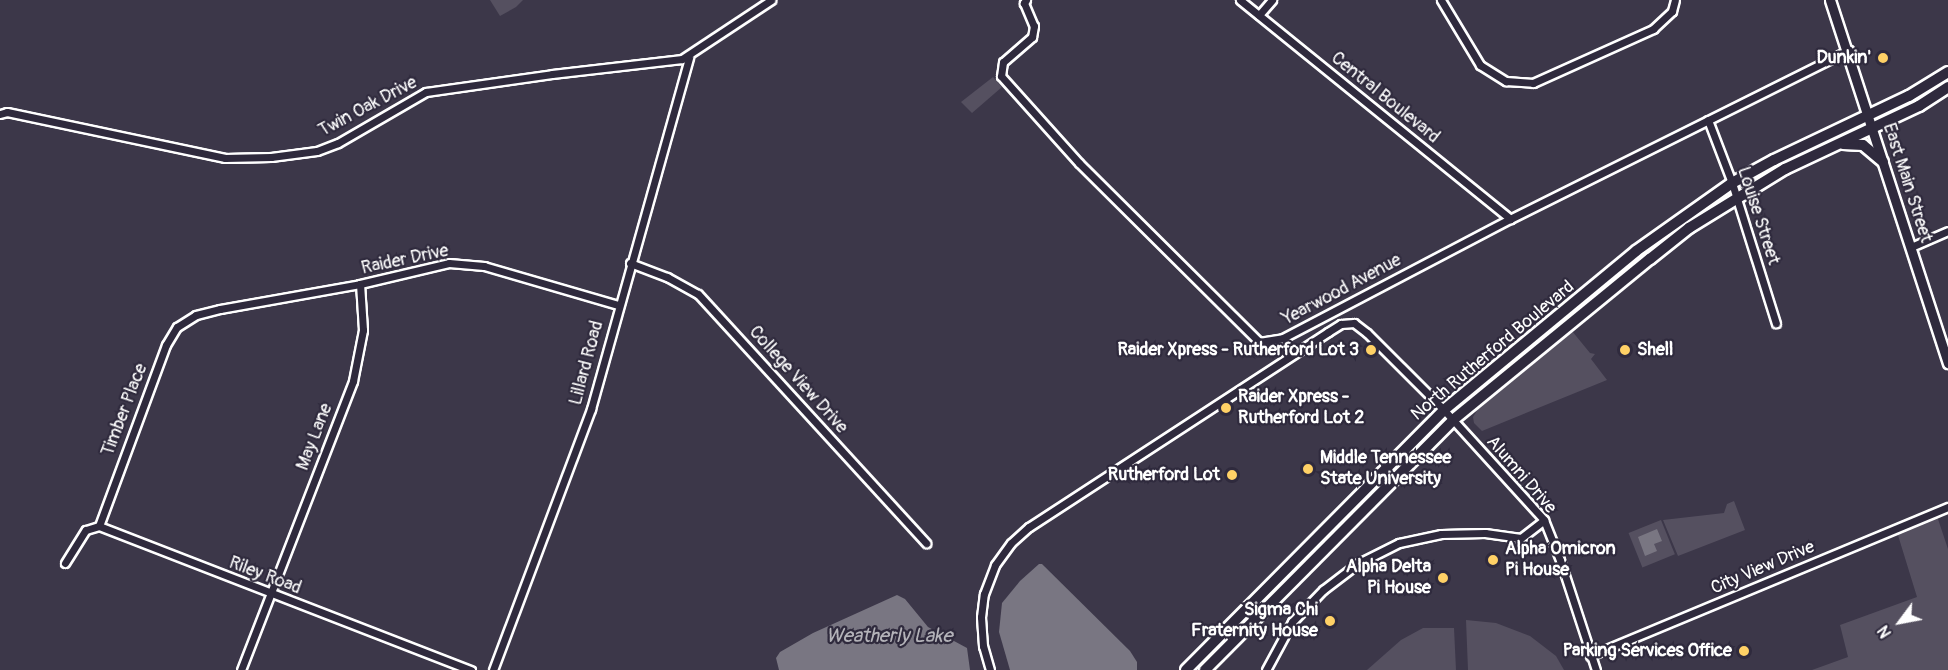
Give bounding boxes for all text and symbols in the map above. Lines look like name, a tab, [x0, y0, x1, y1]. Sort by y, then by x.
place label: Dunkin'	[1817, 47, 1871, 69]
street label: Central Boulevard	[1326, 48, 1444, 148]
marker: Dunkin'	[1876, 51, 1890, 65]
street label: Twin Oak Drive	[315, 72, 421, 142]
street label: East Main Street	[1878, 121, 1936, 245]
street label: Louise Street	[1732, 164, 1784, 268]
street label: Raider Drive	[359, 240, 451, 280]
street label: Yearwood Avenue	[1279, 250, 1405, 330]
street label: North Rutherford Boulevard	[1407, 276, 1579, 426]
street label: Lillard Road	[565, 318, 609, 408]
street label: College View Drive	[744, 322, 852, 438]
place label: Raider Xpress - Rutherford Lot 3	[1117, 339, 1359, 361]
place label: Shell	[1637, 339, 1673, 361]
marker: Raider Xpress - Rutherford Lot 3	[1364, 343, 1378, 357]
marker: Shell	[1618, 343, 1632, 357]
street label: Timber Place	[97, 361, 153, 459]
place label: Raider Xpress - Rutherford Lot 2	[1238, 387, 1364, 430]
street label: May Lane	[292, 400, 338, 474]
marker: Raider Xpress - Rutherford Lot 2	[1219, 401, 1233, 415]
street label: Alumni Drive	[1481, 432, 1561, 518]
place label: Middle Tennessee State University	[1320, 448, 1451, 490]
marker: Middle Tennessee State University	[1301, 462, 1315, 476]
place label: Rutherford Lot	[1108, 464, 1220, 486]
marker: Rutherford Lot	[1225, 468, 1239, 482]
street label: City View Drive	[1708, 536, 1818, 600]
place label: Alpha Omicron Pi House	[1505, 539, 1616, 582]
street label: Riley Road	[226, 552, 304, 600]
marker: Alpha Omicron Pi House	[1486, 553, 1500, 567]
place label: Alpha Delta Pi House	[1346, 557, 1431, 600]
marker: Alpha Delta Pi House	[1436, 571, 1450, 585]
north arrow	[1870, 592, 1930, 652]
place label: Sigma Chi Fraternity House	[1191, 600, 1318, 642]
marker: Sigma Chi Fraternity House	[1323, 614, 1337, 628]
text: N	[1873, 622, 1896, 641]
water label: Weatherly Lake	[826, 623, 952, 647]
place label: Parking Services Office	[1563, 640, 1732, 662]
marker: Parking Services Office	[1737, 644, 1751, 658]

